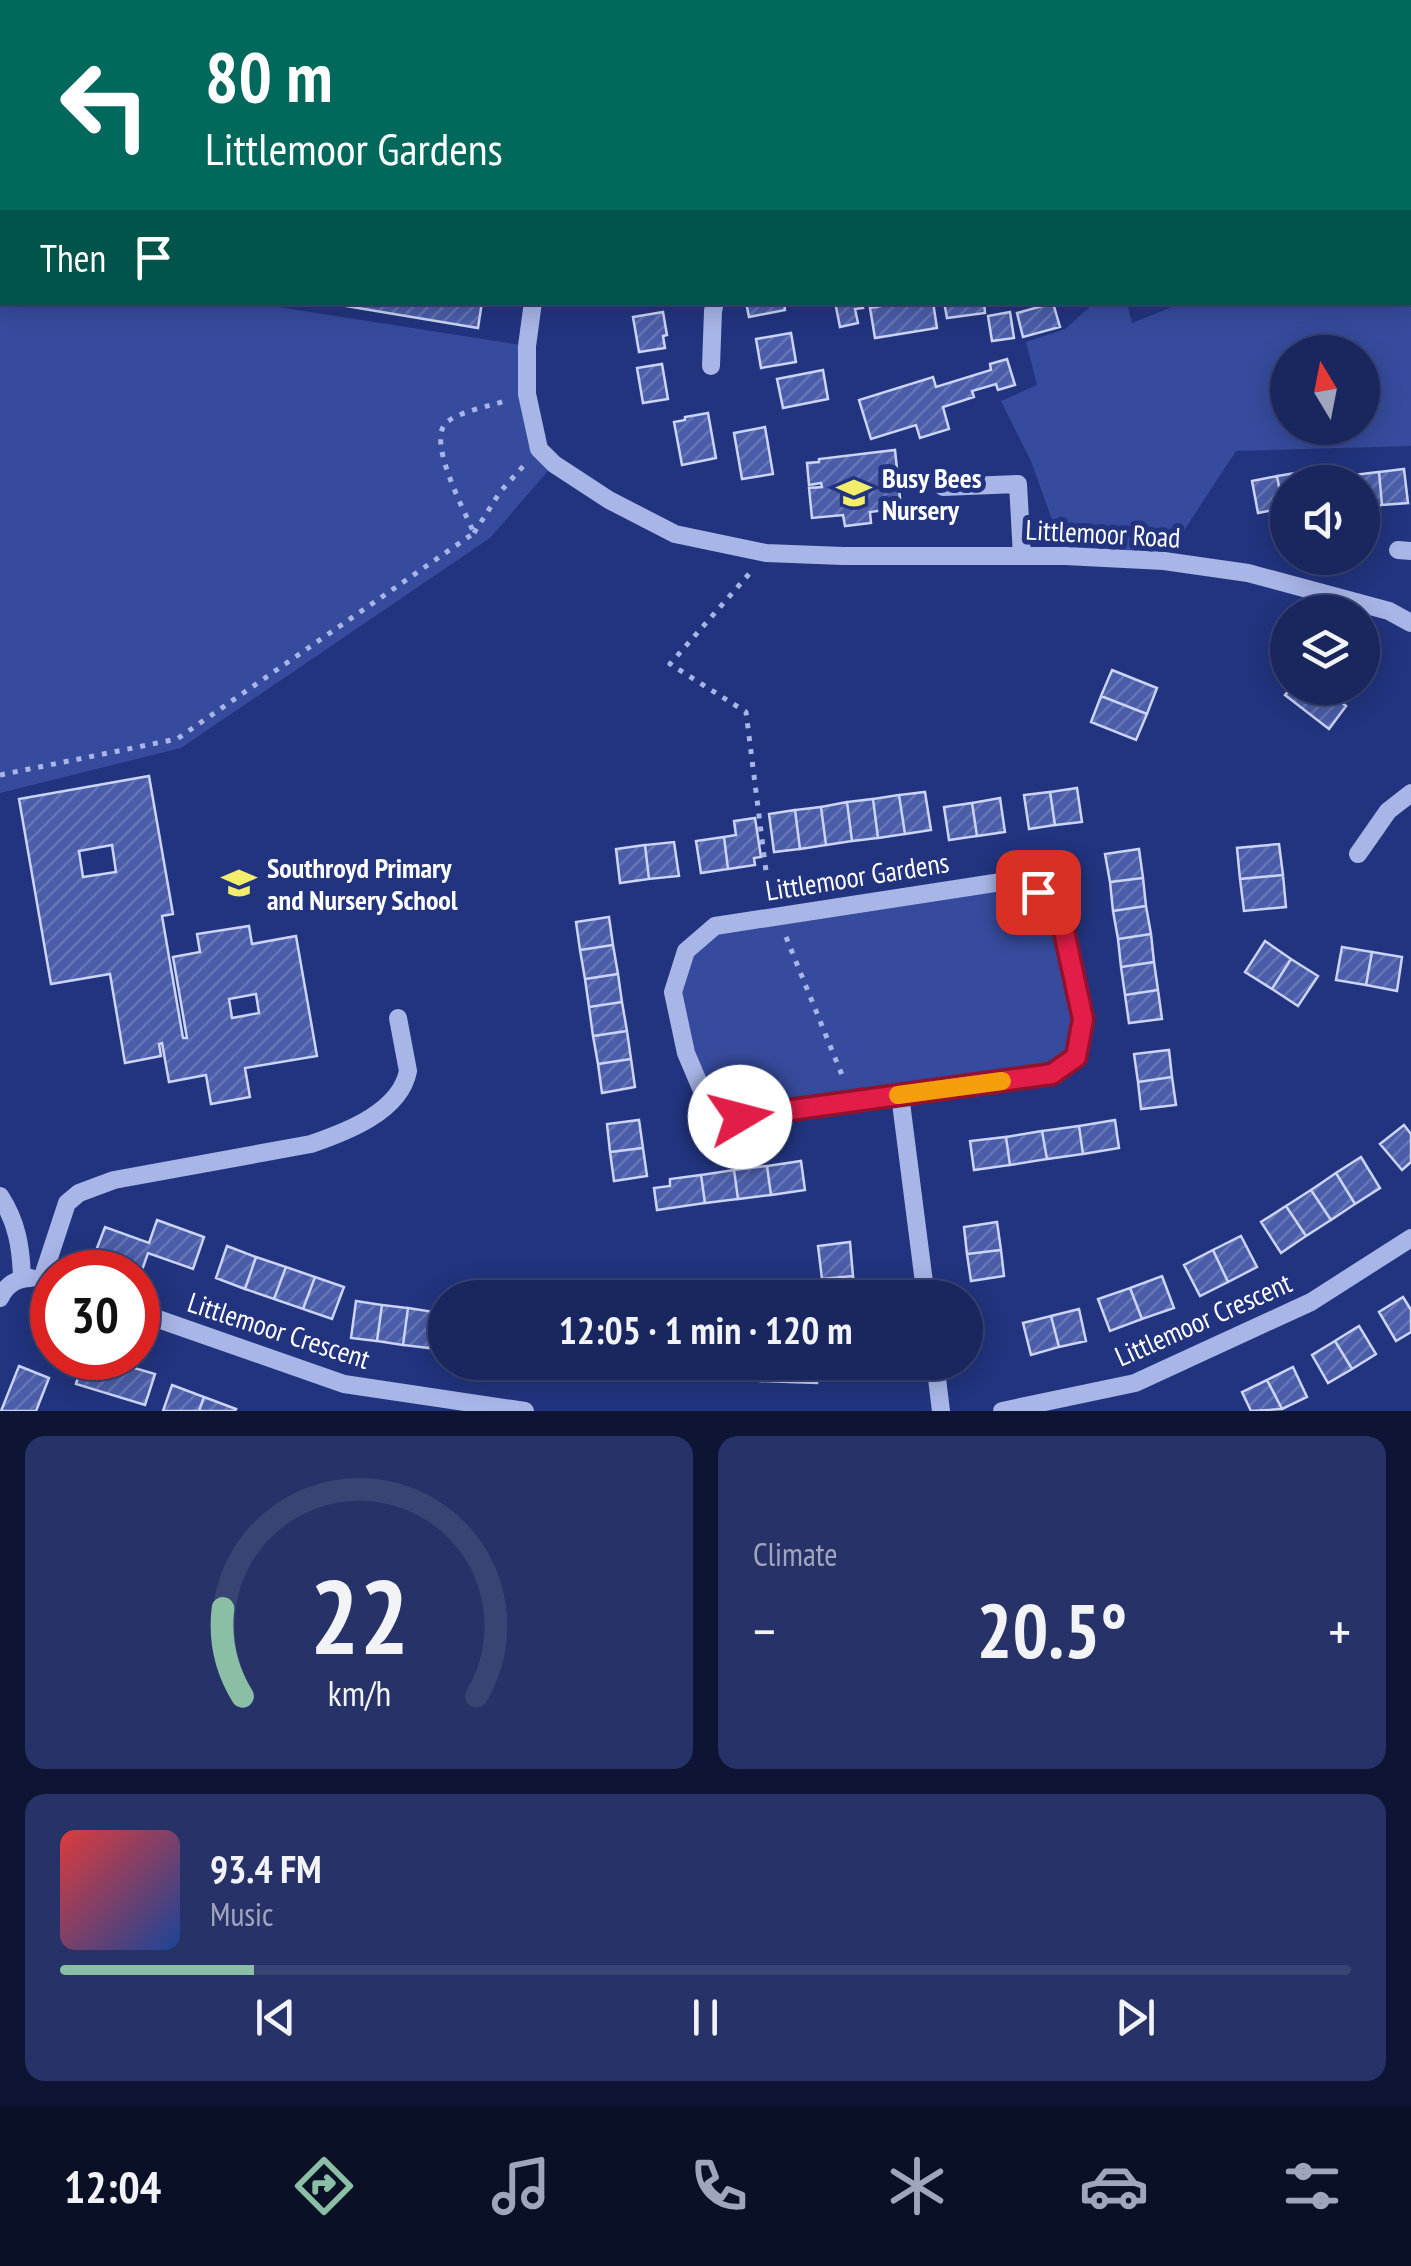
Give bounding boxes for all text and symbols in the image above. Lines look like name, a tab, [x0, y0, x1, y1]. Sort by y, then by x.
text: 80 m	[205, 31, 333, 121]
icon: left	[40, 40, 170, 170]
text: Littlemoor Gardens	[205, 119, 503, 177]
icon: arrive	[126, 230, 181, 285]
text: Then	[40, 233, 106, 282]
north arrow	[1270, 335, 1380, 445]
map controls	[1270, 335, 1380, 705]
place label: Busy Bees Nursery	[882, 459, 982, 528]
button: sound	[1270, 465, 1380, 575]
school or university icon: Busy Bees Nursery	[835, 474, 873, 512]
street label: Littlemoor Road	[1025, 510, 1181, 556]
button: layers	[1270, 595, 1380, 705]
street label: Littlemoor Gardens	[763, 843, 951, 909]
place label: Southroyd Primary and Nursery School	[267, 849, 458, 918]
pin	[996, 850, 1081, 935]
school or university icon: Southroyd Primary and Nursery School	[220, 864, 258, 902]
icon: arrive	[1011, 865, 1066, 920]
position arrow	[688, 1065, 792, 1169]
speed limit sign: 30	[30, 1250, 160, 1380]
street label: Littlemoor Crescent	[1109, 1263, 1297, 1374]
street label: Littlemoor Crescent	[183, 1283, 375, 1377]
text: 12:05 · 1 min · 120 m	[559, 1305, 852, 1354]
text: Climate	[753, 1533, 837, 1575]
text: 22	[309, 1548, 409, 1683]
text: 20.5°	[977, 1582, 1127, 1679]
text: −	[753, 1595, 776, 1666]
text: +	[1328, 1595, 1351, 1666]
text: km/h	[327, 1670, 391, 1716]
text: 93.4 FM	[210, 1844, 322, 1893]
text: Music	[210, 1893, 273, 1935]
icon: previous	[248, 1990, 303, 2045]
icon: pause	[678, 1990, 733, 2045]
icon: next	[1108, 1990, 1163, 2045]
icon: directions	[289, 2151, 359, 2221]
icon: music	[486, 2151, 556, 2221]
icon: phone	[684, 2151, 754, 2221]
icon: climate	[882, 2151, 952, 2221]
icon: car	[1079, 2151, 1149, 2221]
icon: filters	[1277, 2151, 1347, 2221]
text: 12:04	[64, 2157, 161, 2215]

